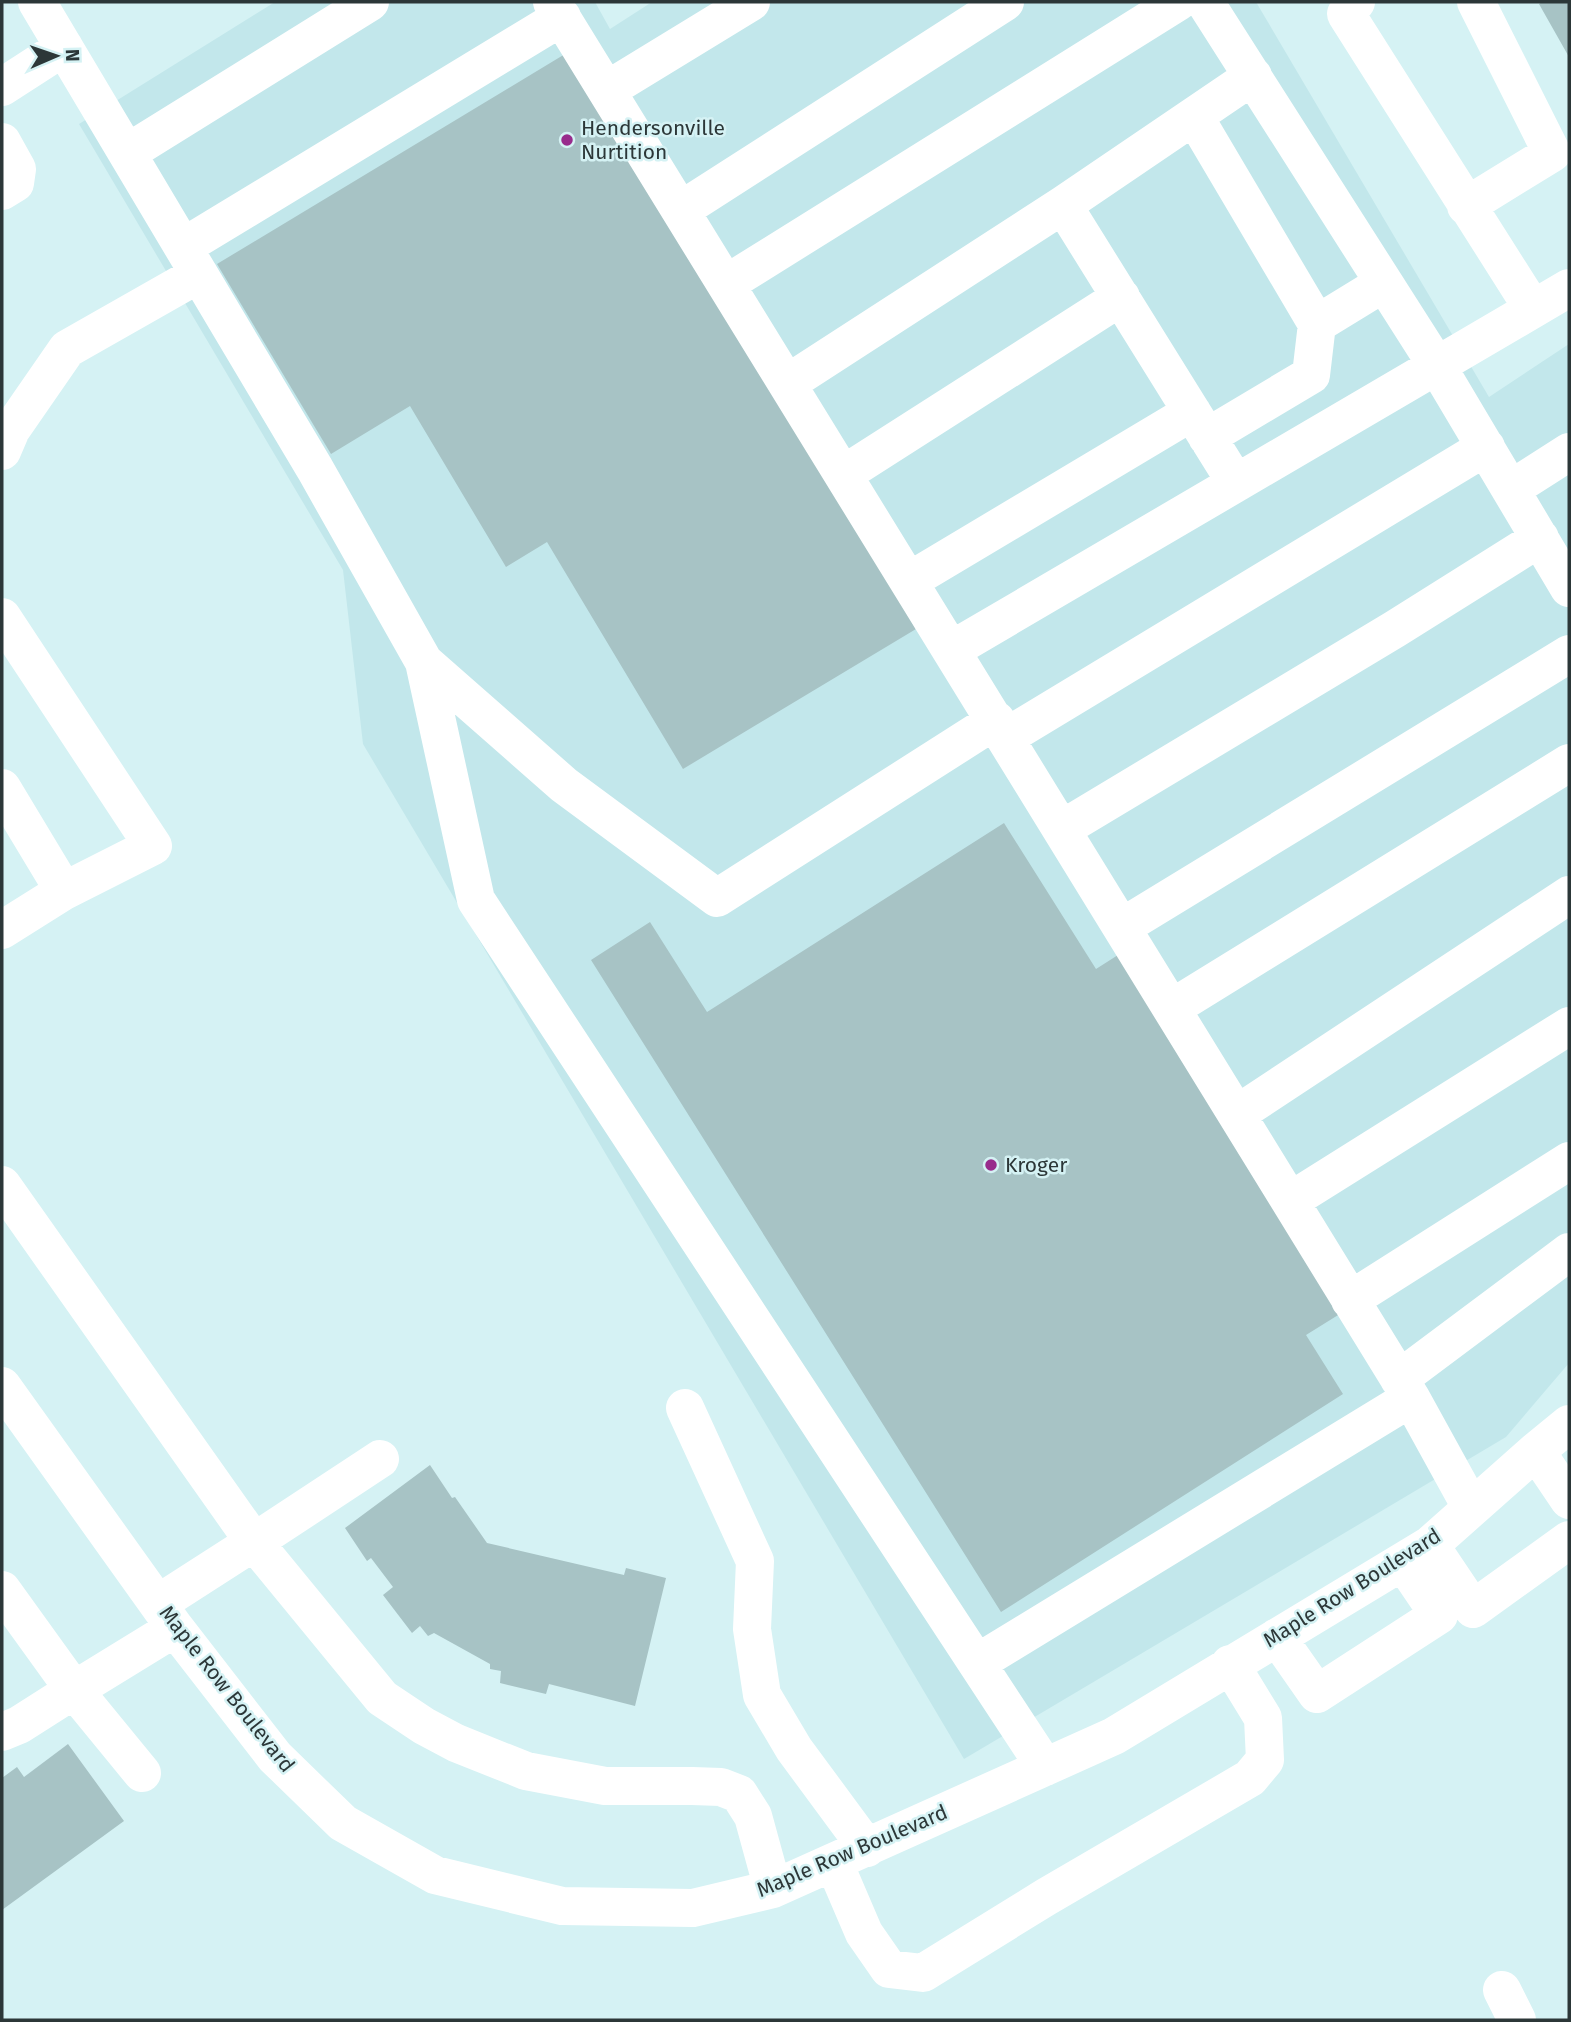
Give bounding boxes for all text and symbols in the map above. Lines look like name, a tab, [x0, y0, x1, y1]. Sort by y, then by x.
north arrow	[21, 21, 91, 91]
text: N	[61, 49, 84, 62]
place label: Hendersonville Nurtition	[581, 115, 725, 165]
marker: Hendersonville Nurtition	[559, 132, 575, 148]
place label: Kroger	[1005, 1152, 1067, 1178]
marker: Kroger	[983, 1157, 999, 1173]
street label: Maple Row Boulevard	[1258, 1523, 1446, 1653]
street label: Maple Row Boulevard	[154, 1600, 300, 1778]
street label: Maple Row Boulevard	[753, 1799, 951, 1903]

